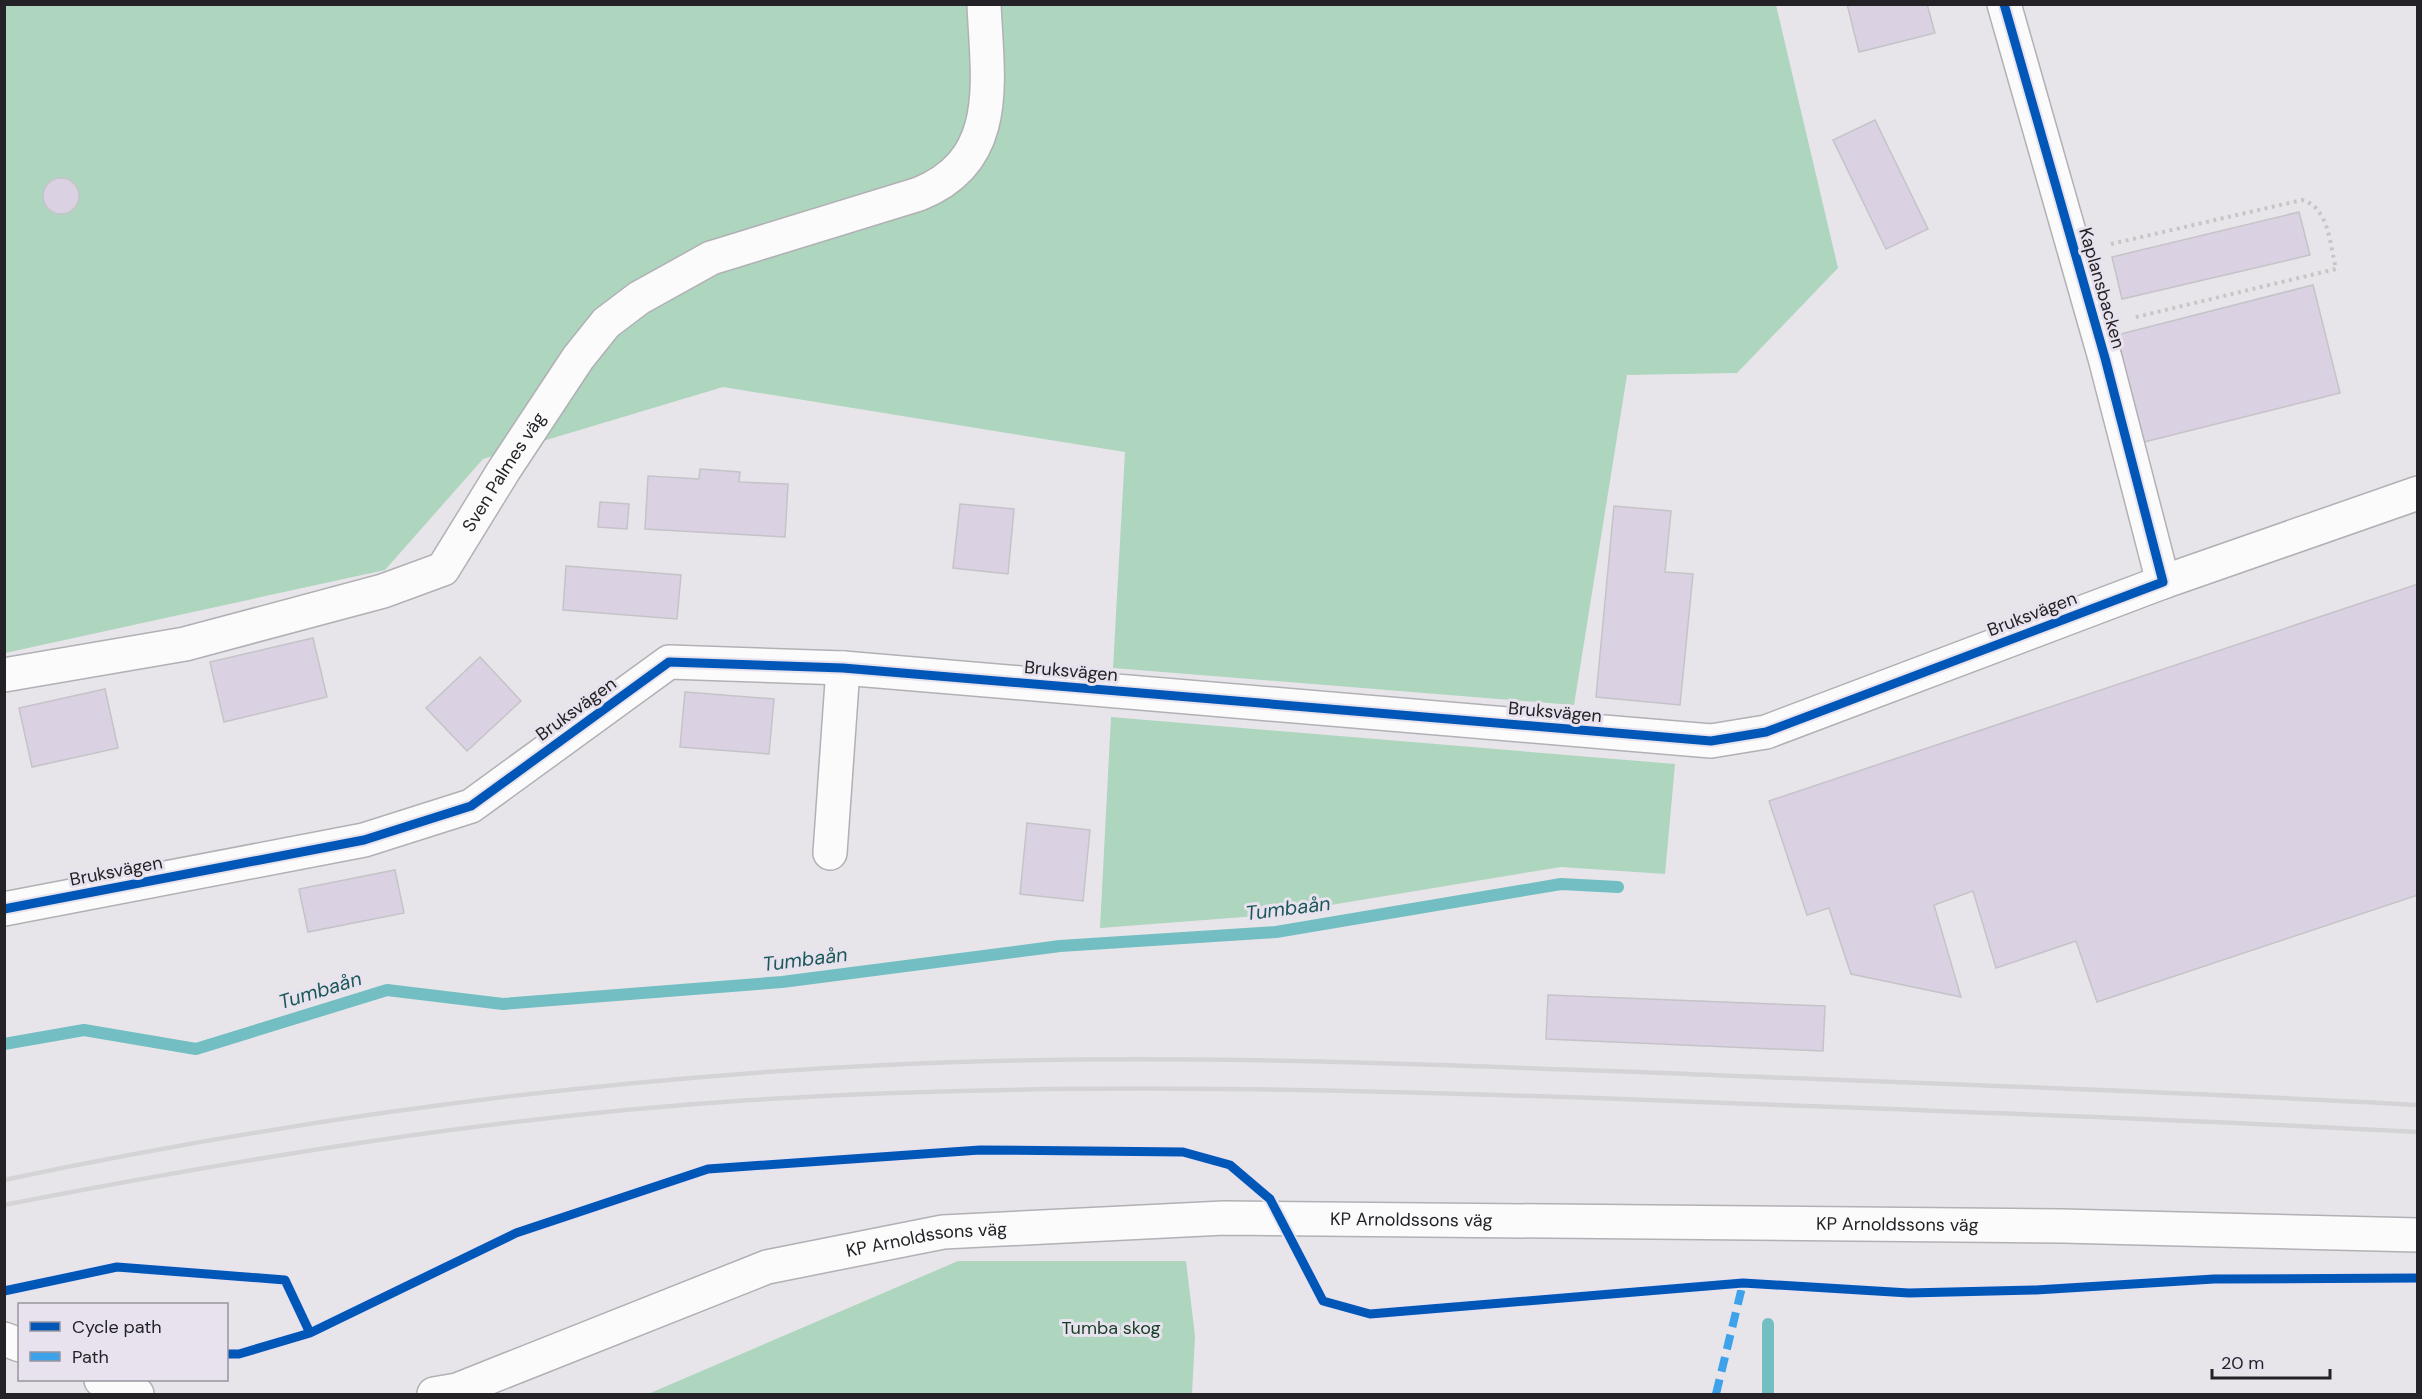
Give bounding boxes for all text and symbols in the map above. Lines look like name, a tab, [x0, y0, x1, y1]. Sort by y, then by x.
street label: Kaplansbacken	[2073, 225, 2131, 351]
street label: Sven Palmes väg	[457, 407, 551, 536]
street label: Bruksvägen	[1984, 586, 2080, 642]
street label: Bruksvägen	[1023, 655, 1119, 687]
street label: Bruksvägen	[531, 672, 621, 746]
street label: Bruksvägen	[1507, 696, 1603, 728]
street label: Bruksvägen	[68, 850, 164, 892]
water label: Tumbaån	[1244, 890, 1332, 926]
water label: Tumbaån	[761, 941, 849, 977]
water label: Tumbaån	[275, 965, 365, 1015]
street label: KP Arnoldssons väg	[1330, 1207, 1493, 1233]
street label: KP Arnoldssons väg	[1816, 1212, 1979, 1237]
street label: KP Arnoldssons väg	[844, 1217, 1008, 1263]
legend	[18, 1303, 228, 1381]
text: Cycle path	[72, 1315, 162, 1339]
park label: Tumba skog	[1061, 1316, 1161, 1340]
scale bar	[2212, 1342, 2330, 1380]
text: Path	[72, 1345, 109, 1369]
text: 20 m	[2221, 1351, 2264, 1375]

